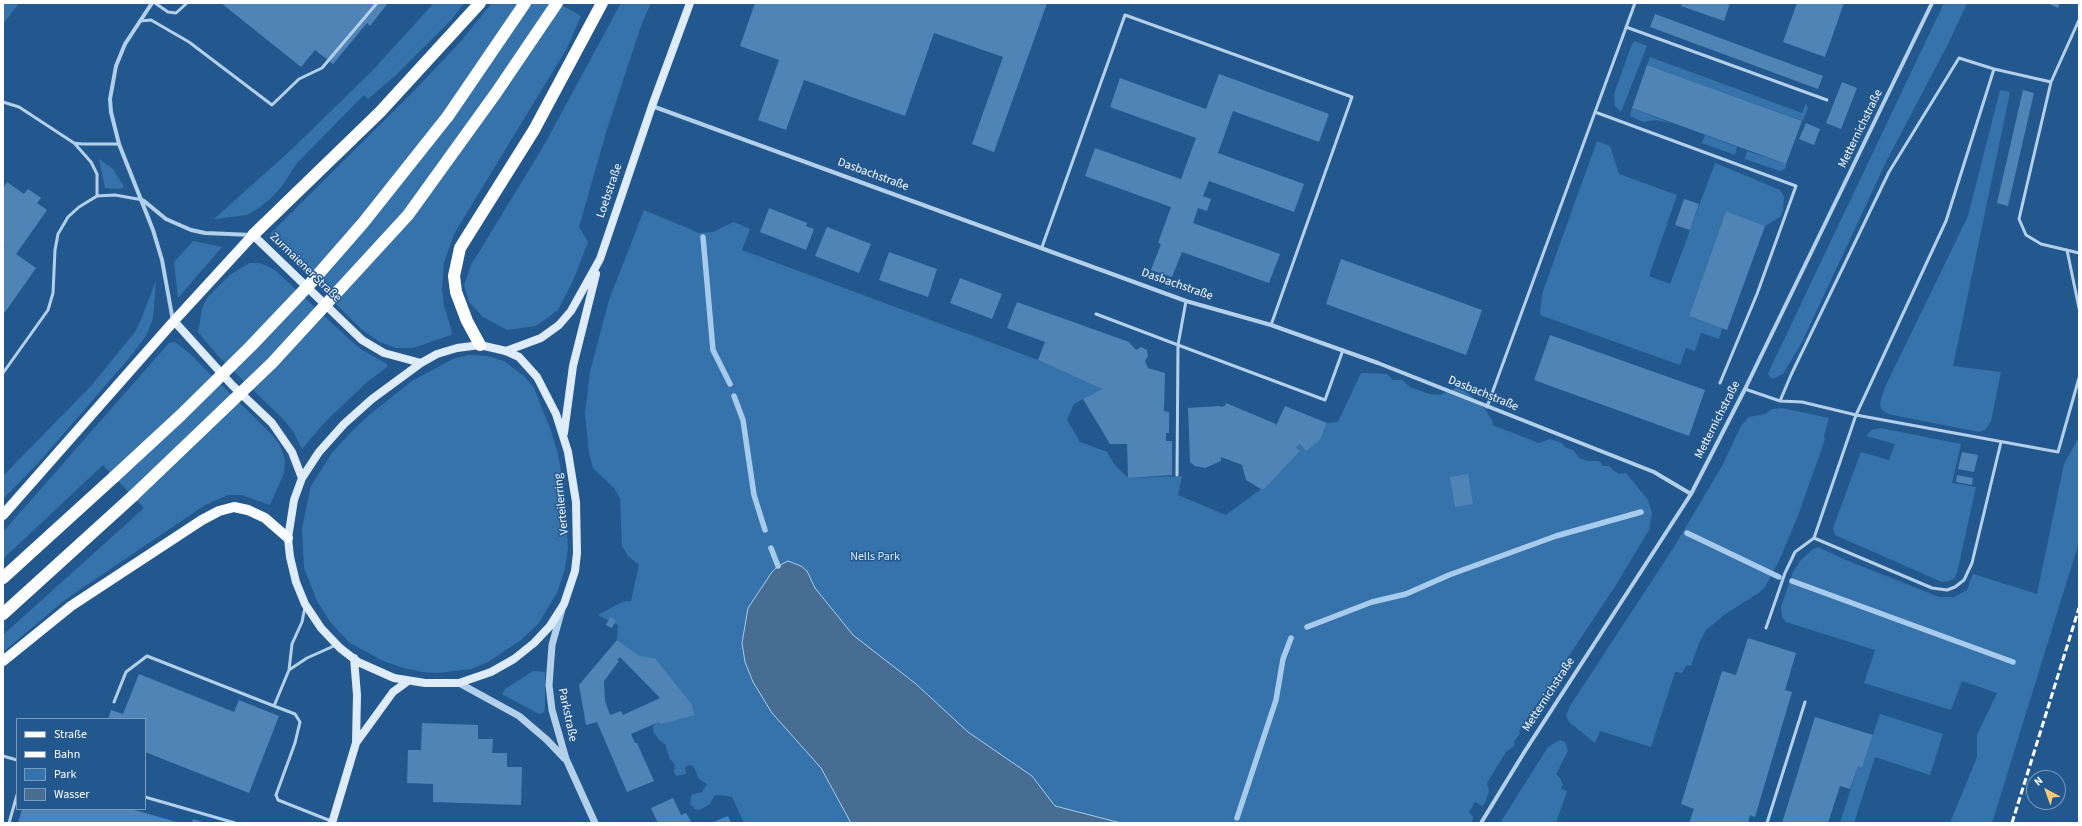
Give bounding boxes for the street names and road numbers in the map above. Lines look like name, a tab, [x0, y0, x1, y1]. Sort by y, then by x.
street label: Metternichstraße	[1836, 87, 1886, 171]
street label: Dasbachstraße	[835, 155, 911, 195]
street label: Loebstraße	[594, 162, 626, 220]
street label: Zurmaiener Straße	[266, 230, 344, 306]
street label: Dasbachstraße	[1139, 266, 1215, 304]
street label: Dasbachstraße	[1446, 373, 1520, 415]
street label: Metternichstraße	[1692, 379, 1744, 461]
street label: Verteilerring	[552, 473, 572, 535]
street label: Metternichstraße	[1520, 655, 1578, 735]
street label: Parkstraße	[554, 687, 580, 743]

